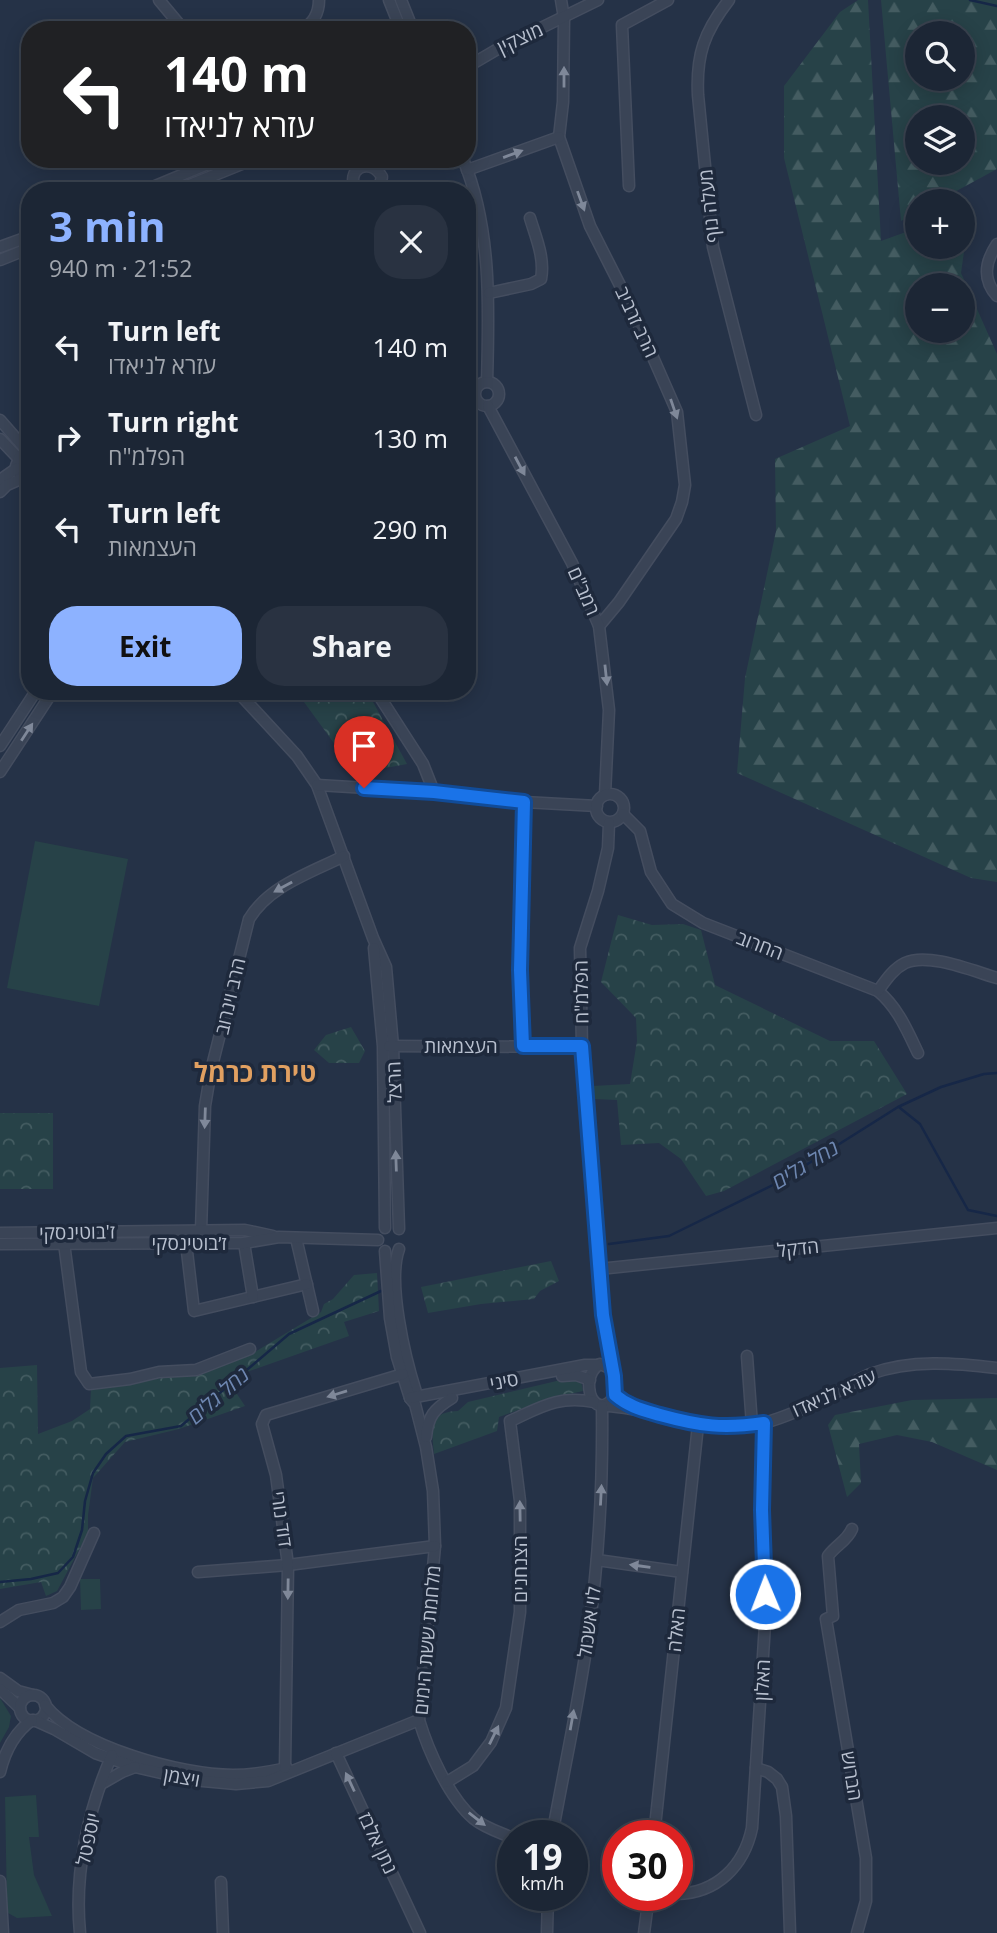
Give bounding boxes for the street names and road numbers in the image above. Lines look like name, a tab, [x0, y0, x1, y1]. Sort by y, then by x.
street label: מוצקין	[493, 16, 547, 60]
street label: מעלה נוף	[692, 168, 726, 244]
street label: הרב זרביב	[609, 282, 665, 362]
street label: רמב"ם	[562, 563, 606, 619]
street label: החרוב	[733, 924, 787, 966]
street label: הרב וינרוב	[209, 955, 251, 1037]
street label: הפלמ"ח	[567, 960, 595, 1024]
street label: העצמאות	[424, 1033, 498, 1059]
street label: הרצל	[380, 1061, 408, 1103]
street label: ז'בוטינסקי	[39, 1218, 115, 1246]
street label: ז׳בוטינסקי	[152, 1230, 226, 1256]
street label: הדקל	[776, 1233, 820, 1263]
street label: עזרא לניאדו	[788, 1363, 880, 1423]
street label: סיני	[487, 1366, 521, 1396]
street label: דוד נורי	[265, 1489, 299, 1549]
street label: הצנחנים	[507, 1535, 533, 1603]
street label: מלחמת ששת הימים	[407, 1564, 447, 1716]
street label: לוי אשכול	[571, 1585, 607, 1659]
street label: האלה	[661, 1607, 691, 1653]
street label: האלון	[748, 1658, 776, 1702]
street label: הברוש	[835, 1749, 869, 1803]
street label: ויצמן	[162, 1761, 202, 1793]
street label: נתן אלבז	[352, 1808, 404, 1878]
street label: יוספטל	[70, 1810, 106, 1868]

